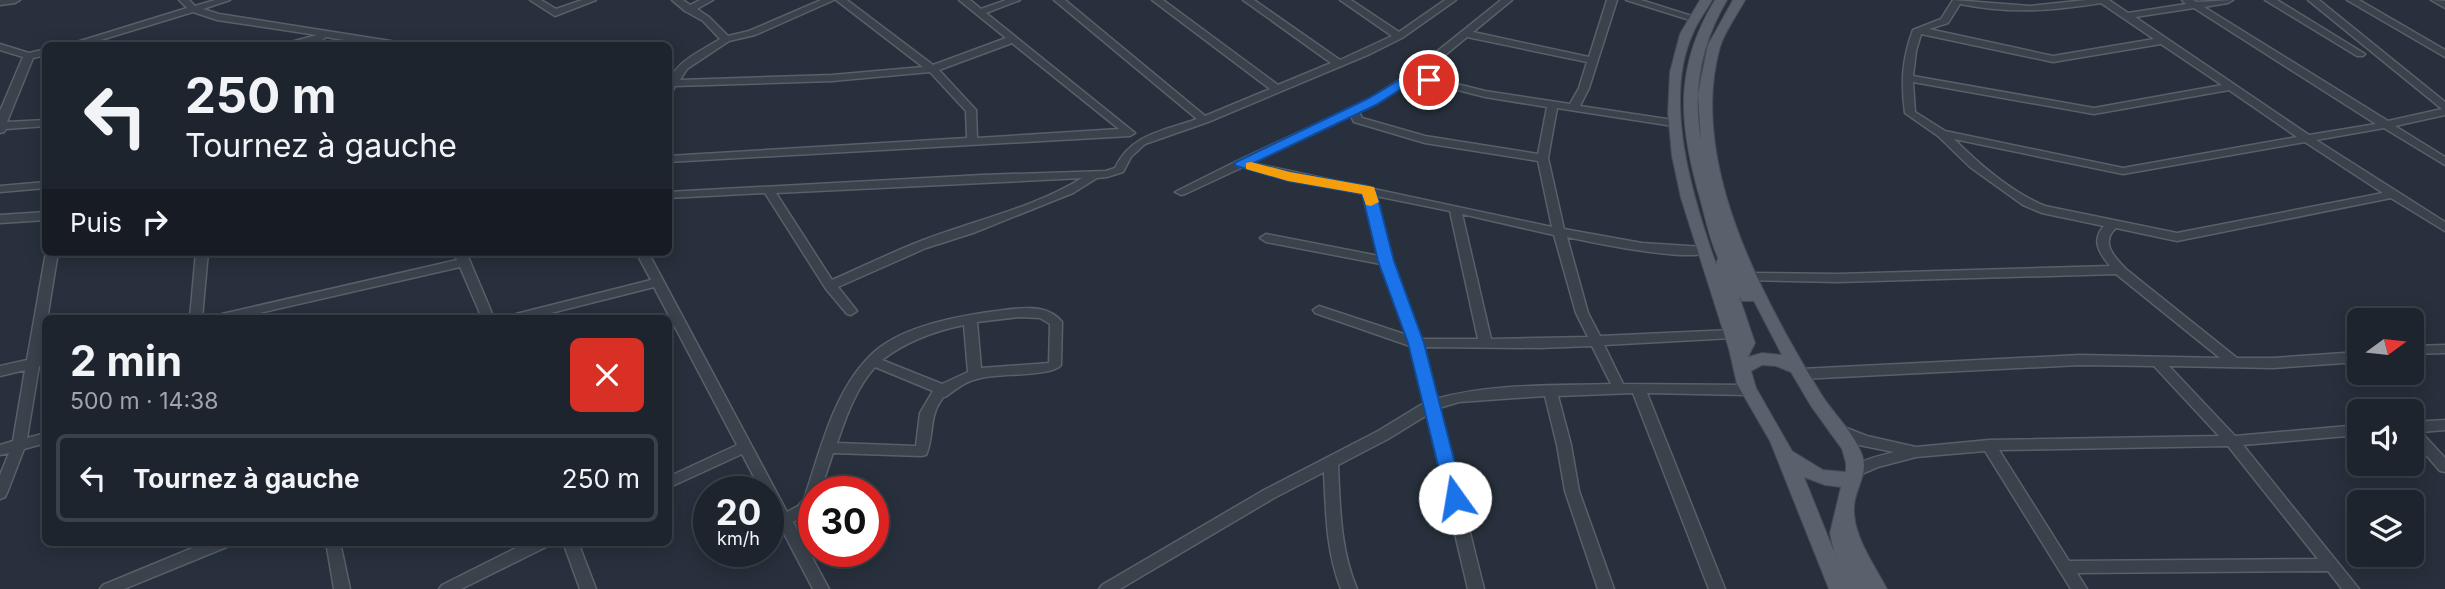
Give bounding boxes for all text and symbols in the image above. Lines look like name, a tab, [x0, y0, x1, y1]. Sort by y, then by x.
pin	[1399, 50, 1459, 110]
icon: arrive	[1410, 61, 1448, 99]
text: 250 m	[185, 66, 337, 125]
icon: left	[70, 70, 161, 161]
text: Tournez à gauche	[185, 126, 457, 165]
icon: right	[136, 203, 174, 241]
text: Puis	[70, 207, 122, 238]
north arrow	[2347, 308, 2424, 385]
map controls	[2347, 308, 2424, 567]
text: 2 min	[70, 335, 182, 386]
button: close	[570, 338, 644, 412]
text: 500 m · 14:38	[70, 387, 218, 415]
button: sound	[2347, 399, 2424, 476]
icon: left	[74, 459, 112, 497]
position arrow	[1418, 461, 1492, 535]
text: Tournez à gauche	[133, 463, 359, 494]
text: 250 m	[562, 463, 640, 494]
speed limit sign: 30	[798, 476, 889, 567]
button: layers	[2347, 490, 2424, 567]
text: 20	[716, 491, 761, 533]
text: km/h	[717, 528, 760, 549]

